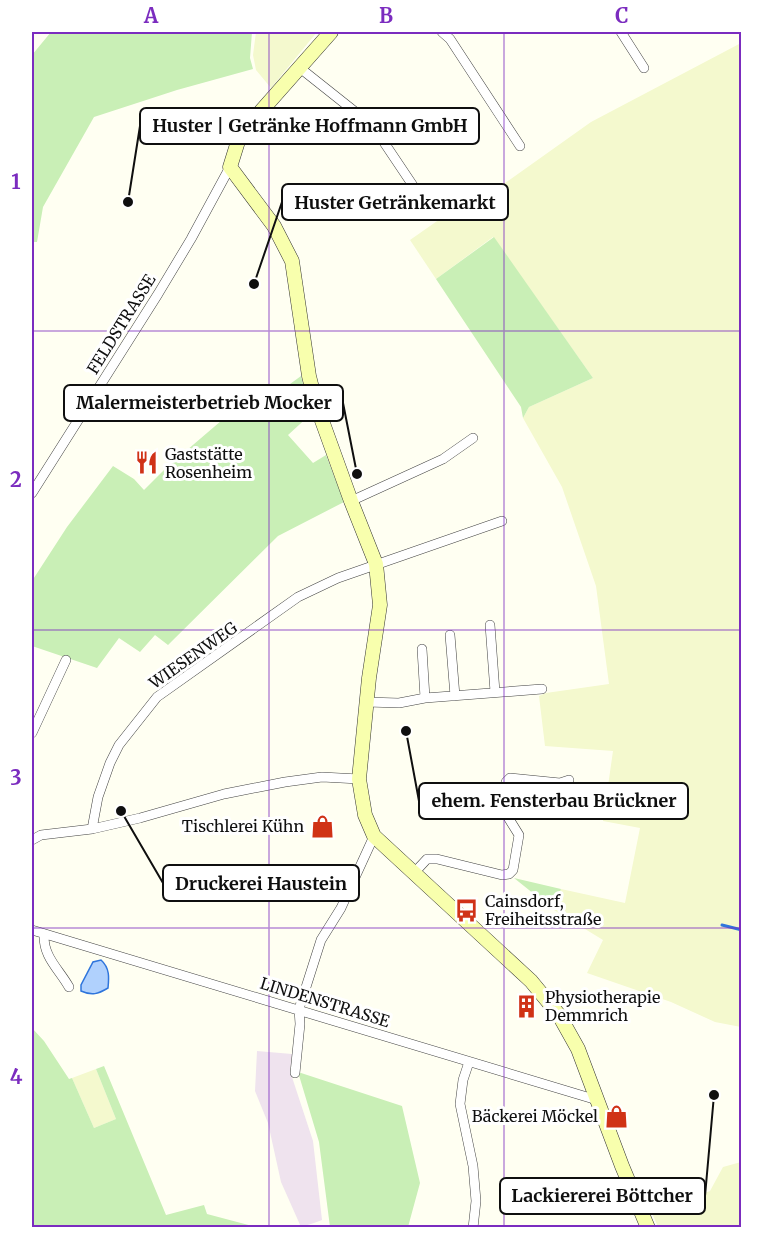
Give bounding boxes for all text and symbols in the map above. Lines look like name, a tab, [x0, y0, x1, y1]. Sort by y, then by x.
text: A	[143, 3, 159, 28]
text: B	[379, 3, 393, 28]
text: C	[615, 3, 629, 28]
callout: Huster | Getränke Hoffmann GmbH	[140, 108, 479, 144]
text: Huster | Getränke Hoffmann GmbH	[152, 114, 468, 137]
text: 1	[11, 169, 21, 194]
callout: Huster Getränkemarkt	[282, 184, 508, 220]
text: Huster Getränkemarkt	[294, 191, 496, 214]
street label: FELDSTRASSE	[82, 270, 160, 378]
callout: Malermeisterbetrieb Mocker	[64, 385, 343, 421]
text: Malermeisterbetrieb Mocker	[76, 391, 332, 414]
place label: Gaststätte Rosenheim	[165, 444, 252, 482]
restaurant icon: Gaststätte Rosenheim	[134, 450, 160, 476]
text: 2	[10, 467, 22, 492]
street label: WIESENWEG	[144, 617, 241, 693]
text: 3	[10, 765, 22, 790]
callout: ehem. Fensterbau Brückner	[419, 783, 688, 819]
text: ehem. Fensterbau Brückner	[431, 789, 677, 812]
shop icon: Tischlerei Kühn	[309, 813, 335, 839]
place label: Tischlerei Kühn	[182, 816, 304, 836]
callout: Druckerei Haustein	[163, 865, 359, 901]
text: Druckerei Haustein	[175, 872, 347, 895]
place label: Cainsdorf, Freiheitsstraße	[485, 891, 601, 929]
bus stop icon: Cainsdorf, Freiheitsstraße	[454, 897, 480, 923]
street label: LINDENSTRASSE	[258, 973, 393, 1031]
place label: Physiotherapie Demmrich	[545, 987, 660, 1025]
building icon: Physiotherapie Demmrich	[514, 993, 540, 1019]
text: 4	[10, 1064, 23, 1089]
shop icon: Bäckerei Möckel	[603, 1103, 629, 1129]
place label: Bäckerei Möckel	[472, 1106, 598, 1126]
callout: Lackiererei Böttcher	[500, 1178, 705, 1214]
text: Lackiererei Böttcher	[511, 1184, 693, 1207]

